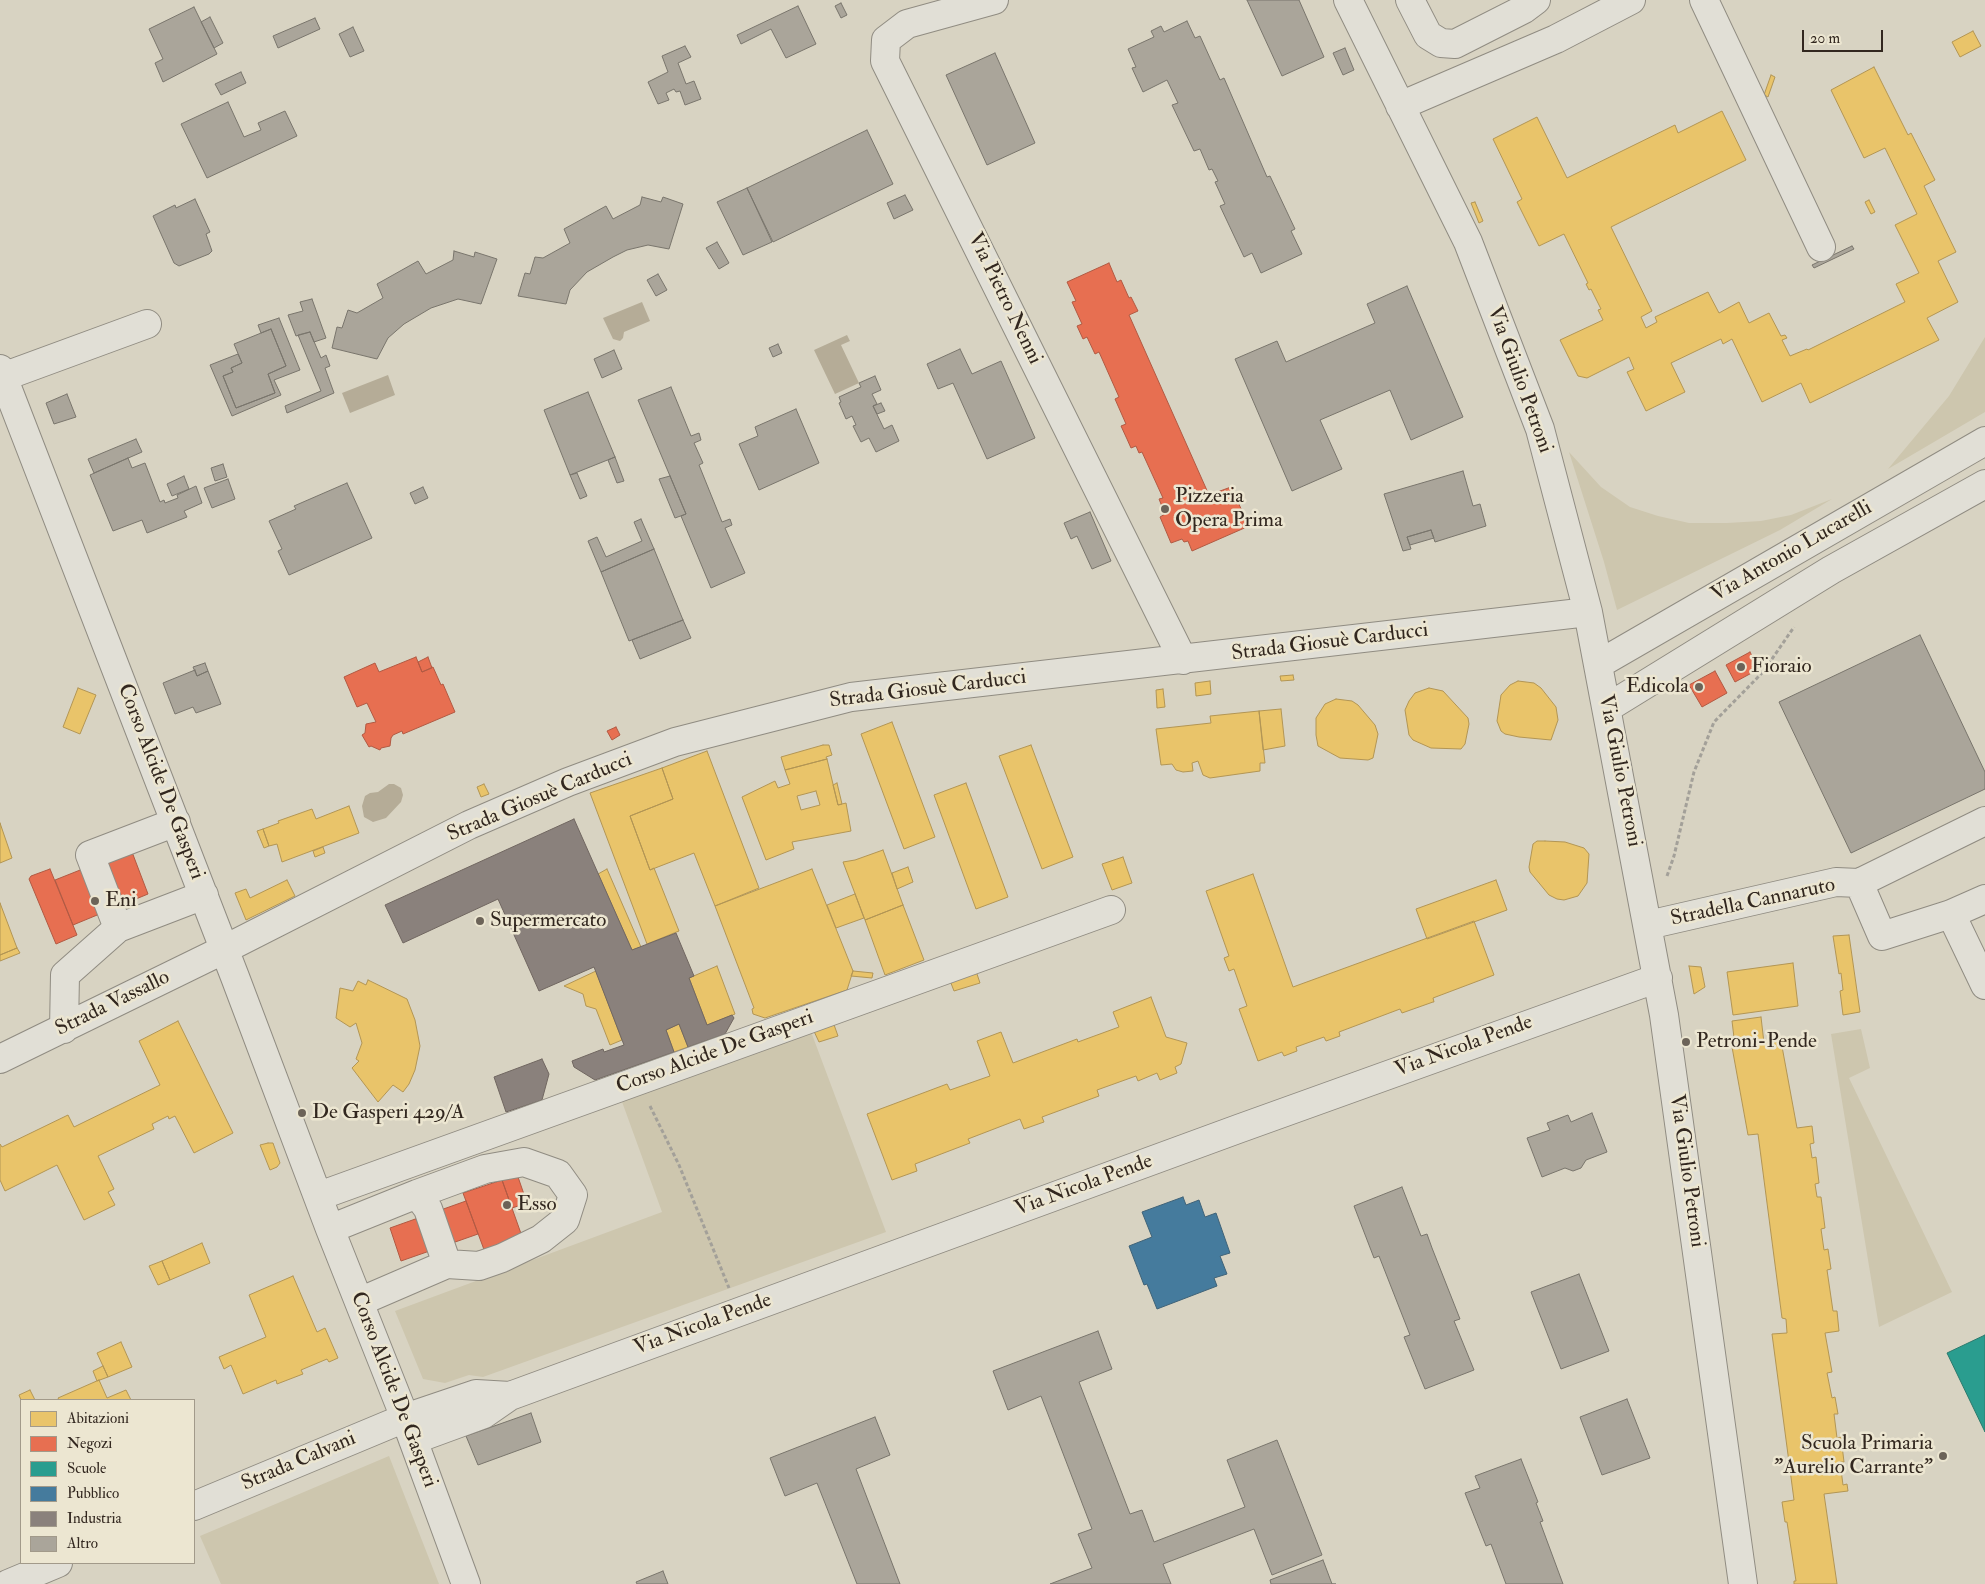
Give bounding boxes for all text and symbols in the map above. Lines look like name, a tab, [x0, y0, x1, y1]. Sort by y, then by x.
scale bar	[1805, 20, 1886, 52]
text: 20 m	[1810, 29, 1840, 48]
street label: Via Pietro Nenni	[961, 229, 1047, 369]
street label: Via Giulio Petroni	[1481, 303, 1557, 457]
place label: Pizzeria Opera Prima	[1175, 484, 1283, 534]
street label: Via Antonio Lucarelli	[1707, 496, 1877, 608]
marker: Pizzeria Opera Prima	[1159, 503, 1171, 515]
street label: Strada Giosuè Carducci	[1230, 618, 1430, 668]
place label: Fioraio	[1751, 654, 1812, 680]
marker: Fioraio	[1735, 661, 1747, 673]
street label: Strada Giosuè Carducci	[828, 665, 1028, 715]
place label: Edicola	[1626, 674, 1689, 700]
street label: Corso Alcide De Gasperi	[111, 681, 209, 883]
marker: Edicola	[1693, 681, 1705, 693]
street label: Via Giulio Petroni	[1592, 693, 1646, 849]
street label: Strada Giosuè Carducci	[444, 748, 636, 848]
street label: Stradella Cannaruto	[1668, 873, 1838, 933]
place label: Eni	[105, 888, 137, 914]
marker: Eni	[89, 895, 101, 907]
place label: Supermercato	[490, 908, 606, 934]
marker: Supermercato	[474, 915, 486, 927]
street label: Strada Vassallo	[52, 966, 174, 1042]
street label: Corso Alcide De Gasperi	[613, 1006, 817, 1100]
street label: Via Nicola Pende	[1392, 1010, 1536, 1084]
place label: Petroni-Pende	[1696, 1029, 1817, 1055]
marker: Petroni-Pende	[1680, 1036, 1692, 1048]
street label: Via Giulio Petroni	[1663, 1093, 1709, 1249]
place label: De Gasperi 429/A	[312, 1100, 465, 1126]
marker: De Gasperi 429/A	[296, 1107, 308, 1119]
street label: Via Nicola Pende	[1012, 1149, 1156, 1223]
place label: Esso	[517, 1192, 557, 1218]
marker: Esso	[501, 1199, 513, 1211]
street label: Via Nicola Pende	[631, 1288, 775, 1362]
street label: Corso Alcide De Gasperi	[344, 1289, 442, 1491]
legend	[20, 1399, 195, 1564]
text: Abitazioni	[67, 1409, 129, 1428]
street label: Strada Calvani	[238, 1427, 360, 1497]
place label: Scuola Primaria "Aurelio Carrante"	[1774, 1431, 1933, 1481]
text: Negozi	[67, 1434, 112, 1453]
marker: Scuola Primaria "Aurelio Carrante"	[1937, 1450, 1949, 1462]
text: Scuole	[67, 1459, 106, 1478]
text: Pubblico	[67, 1484, 119, 1503]
text: Industria	[67, 1509, 122, 1528]
text: Altro	[67, 1534, 98, 1553]

